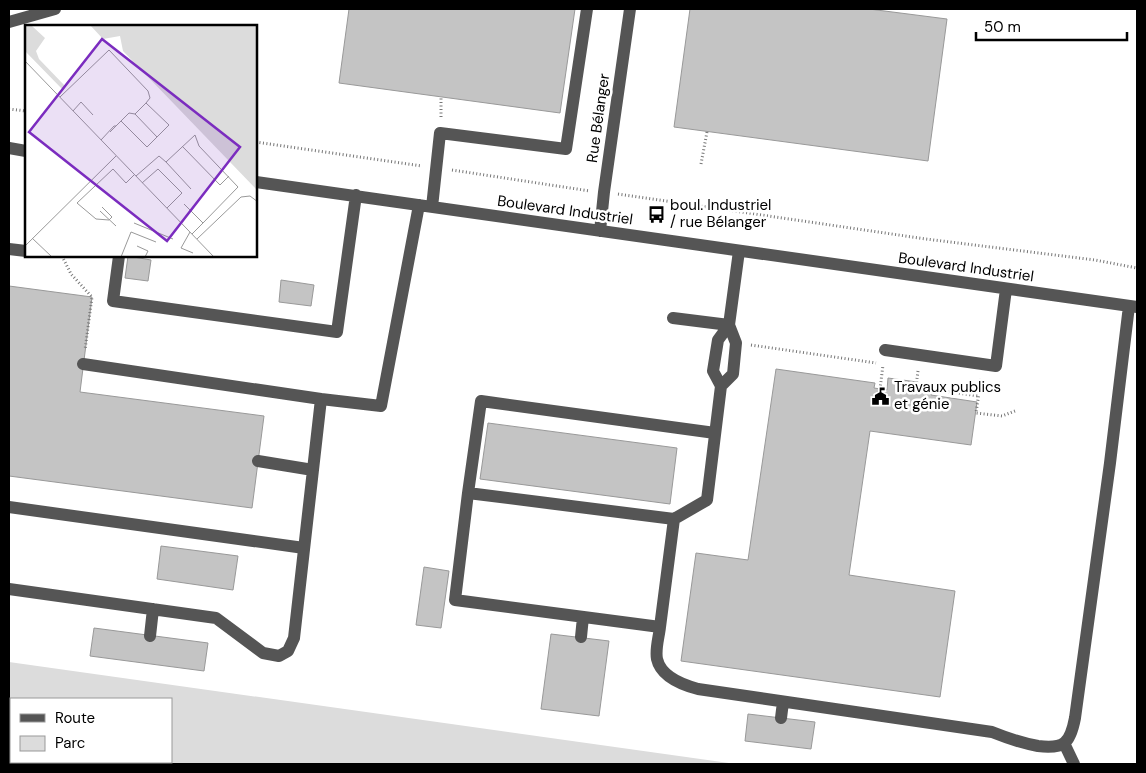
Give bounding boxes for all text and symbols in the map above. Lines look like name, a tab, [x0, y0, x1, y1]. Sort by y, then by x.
scale bar	[976, 10, 1127, 42]
text: 50 m	[984, 17, 1021, 37]
inset map	[25, 25, 258, 258]
street label: Rue Bélanger	[582, 72, 614, 164]
street label: Boulevard Industriel	[496, 191, 634, 229]
place label: boul. Industriel / rue Bélanger	[670, 195, 771, 232]
bus stop icon: boul. Industriel / rue Bélanger	[646, 204, 666, 224]
street label: Boulevard Industriel	[897, 248, 1035, 286]
place label: Travaux publics et génie	[894, 377, 1001, 414]
public building icon: Travaux publics et génie	[870, 386, 890, 406]
legend	[10, 698, 172, 763]
text: Route	[55, 708, 95, 728]
text: Parc	[55, 733, 85, 753]

